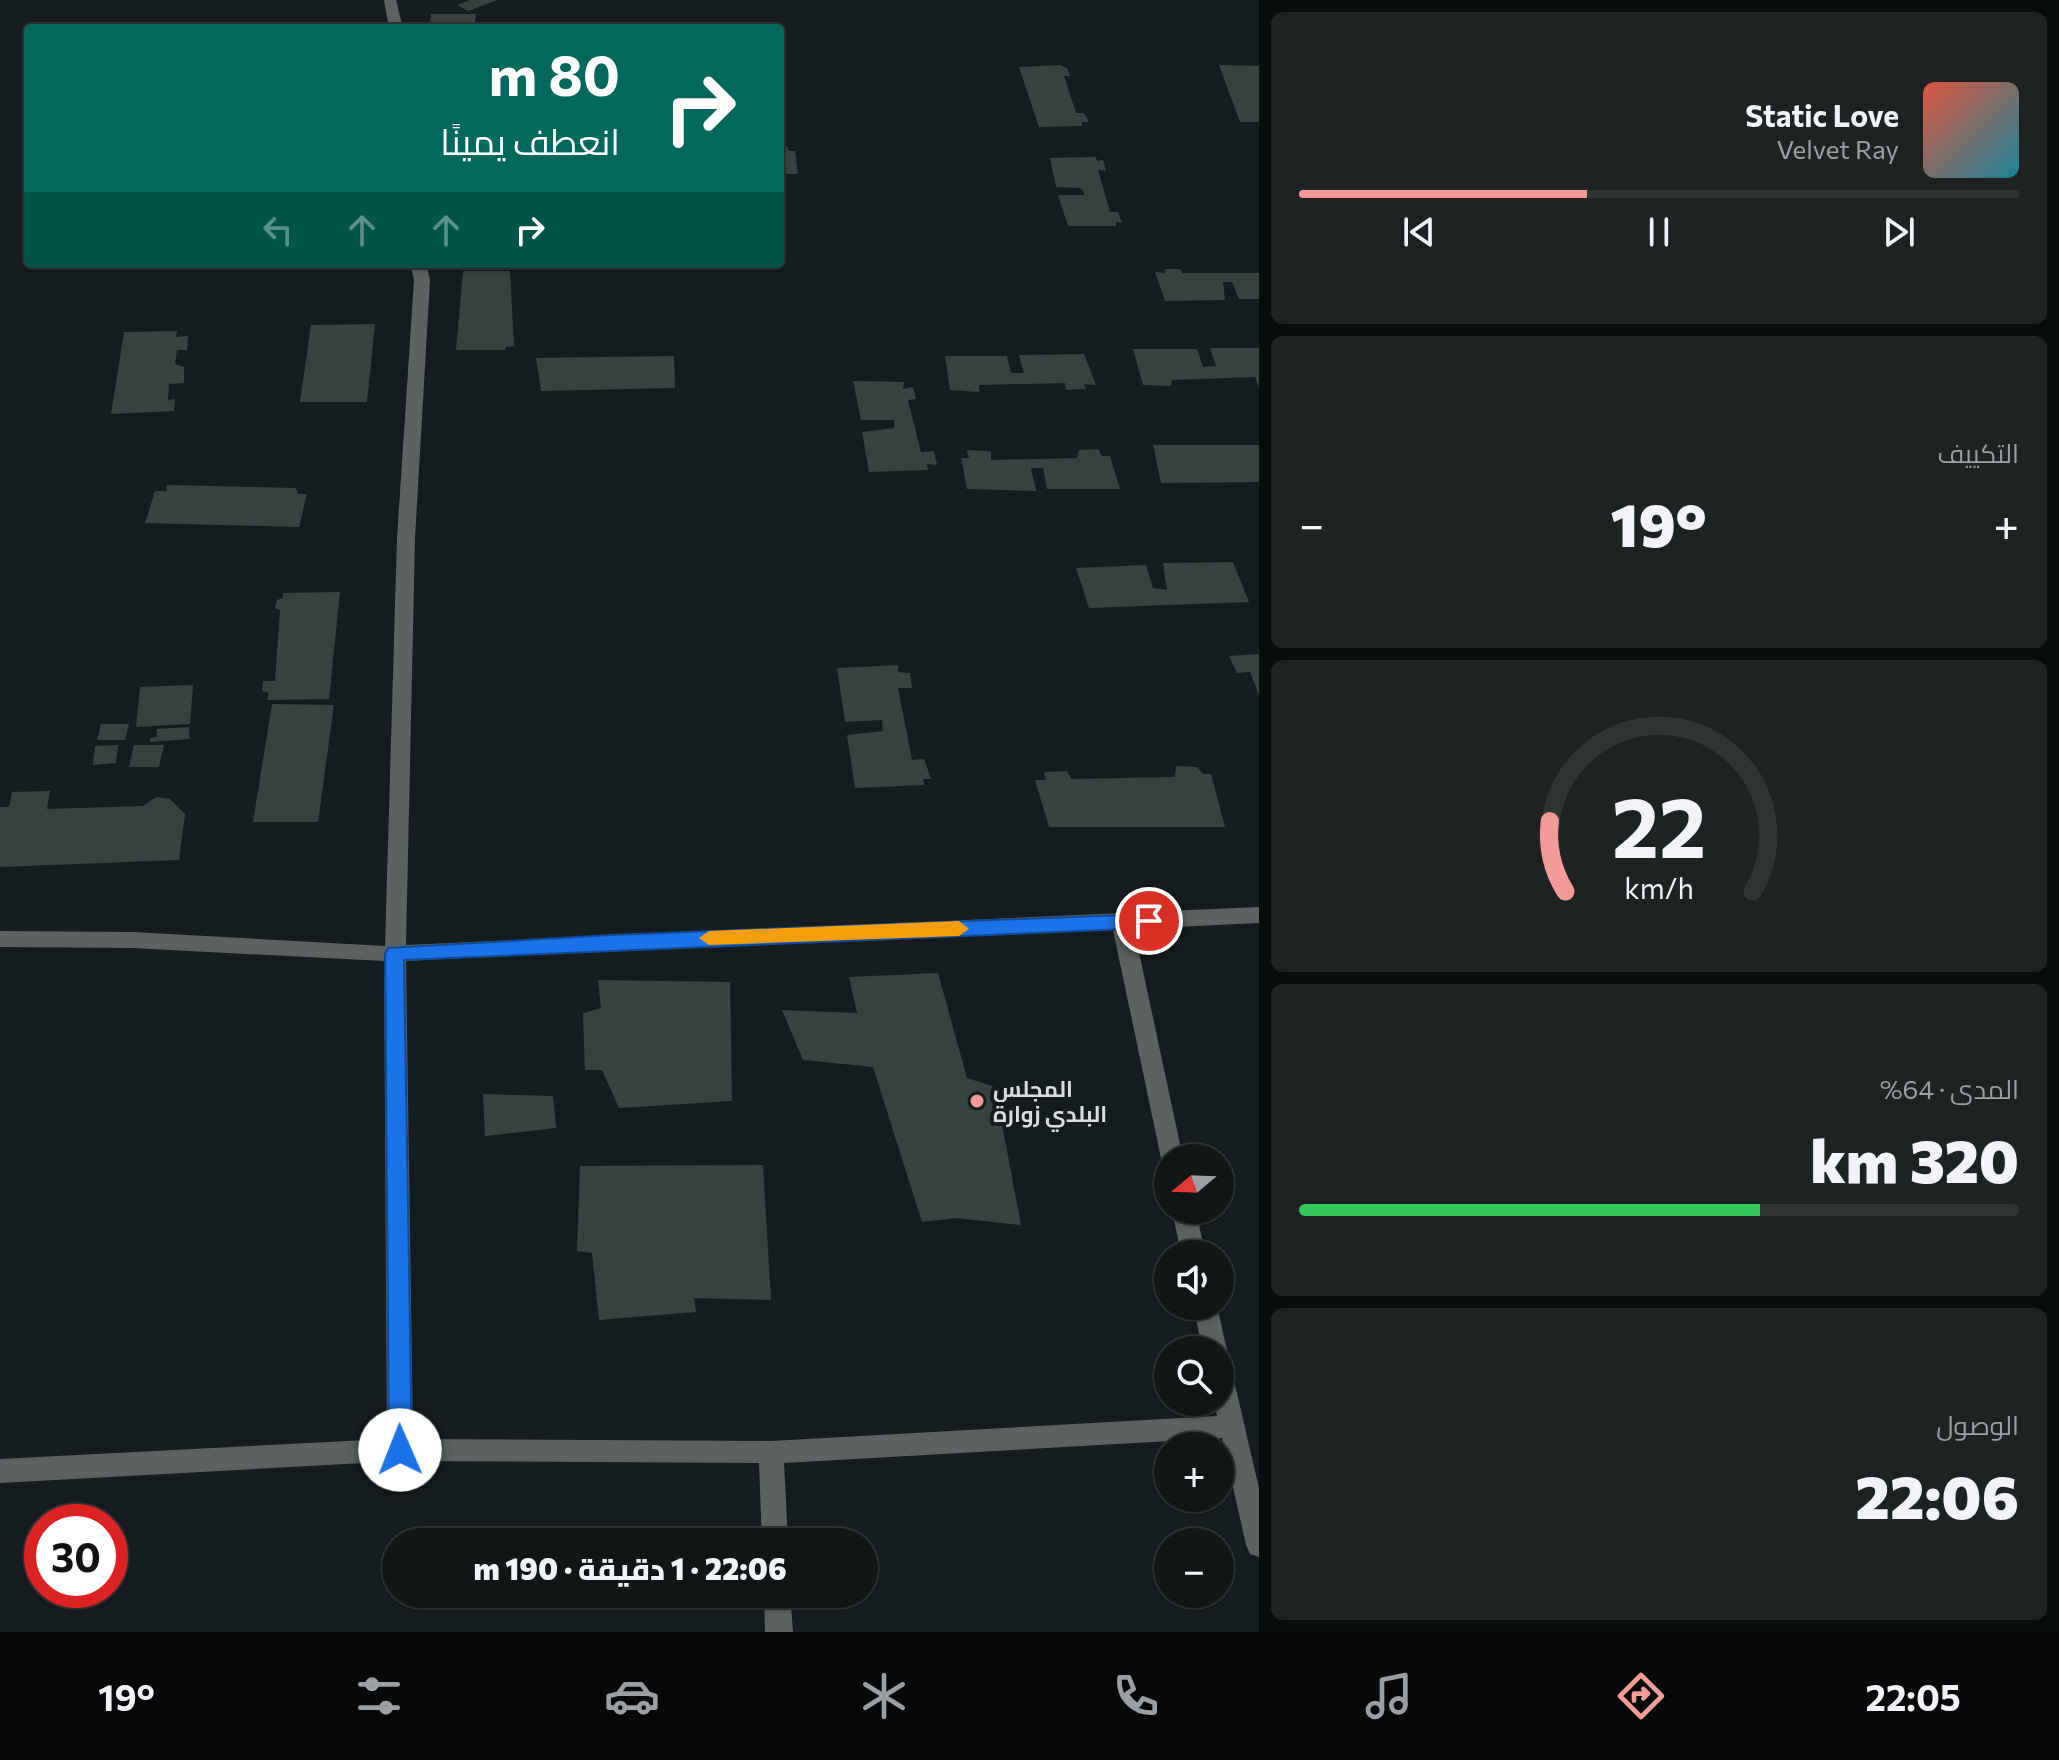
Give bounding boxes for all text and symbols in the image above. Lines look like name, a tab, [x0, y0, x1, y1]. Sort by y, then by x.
text: 80 m	[489, 39, 620, 108]
icon: right	[648, 56, 752, 160]
text: Static Love	[1745, 96, 1899, 133]
text: انعطف يمينًا	[440, 118, 620, 162]
text: Velvet Ray	[1777, 133, 1899, 164]
icon: left	[256, 208, 300, 252]
icon: ahead	[340, 208, 384, 252]
icon: ahead	[424, 208, 468, 252]
icon: right	[508, 208, 552, 252]
icon: previous	[1397, 210, 1441, 254]
icon: pause	[1637, 210, 1681, 254]
icon: next	[1877, 210, 1921, 254]
text: التكييف	[1937, 437, 2019, 468]
text: 19°	[1610, 486, 1707, 559]
text: −	[1299, 496, 1324, 550]
text: +	[1993, 496, 2019, 550]
text: 22	[1612, 773, 1706, 875]
text: km/h	[1624, 870, 1694, 905]
pin	[1115, 887, 1183, 955]
icon: arrive	[1127, 899, 1171, 943]
text: المدى · 64%	[1880, 1073, 2019, 1104]
place label: المجلس البلدي زوارة	[993, 1075, 1107, 1132]
marker: المجلس البلدي زوارة	[968, 1092, 986, 1110]
text: 320 km	[1810, 1122, 2019, 1195]
north arrow	[1154, 1144, 1234, 1224]
map controls	[1154, 1144, 1234, 1608]
button: sound	[1154, 1240, 1234, 1320]
button: search	[1154, 1336, 1234, 1416]
position arrow	[358, 1408, 442, 1492]
text: الوصول	[1936, 1409, 2019, 1440]
button: +	[1154, 1432, 1234, 1512]
text: 22:06	[1855, 1458, 2019, 1531]
speed limit sign: 30	[24, 1504, 128, 1608]
button: −	[1154, 1528, 1234, 1608]
text: 22:06 · 1 دقيقة · 190 m	[473, 1549, 787, 1586]
icon: filters	[351, 1668, 407, 1724]
icon: car	[604, 1668, 660, 1724]
icon: climate	[856, 1668, 912, 1724]
icon: phone	[1108, 1668, 1164, 1724]
icon: music	[1361, 1668, 1417, 1724]
icon: directions	[1613, 1668, 1669, 1724]
text: 19°	[98, 1674, 155, 1718]
text: 22:05	[1865, 1674, 1961, 1718]

